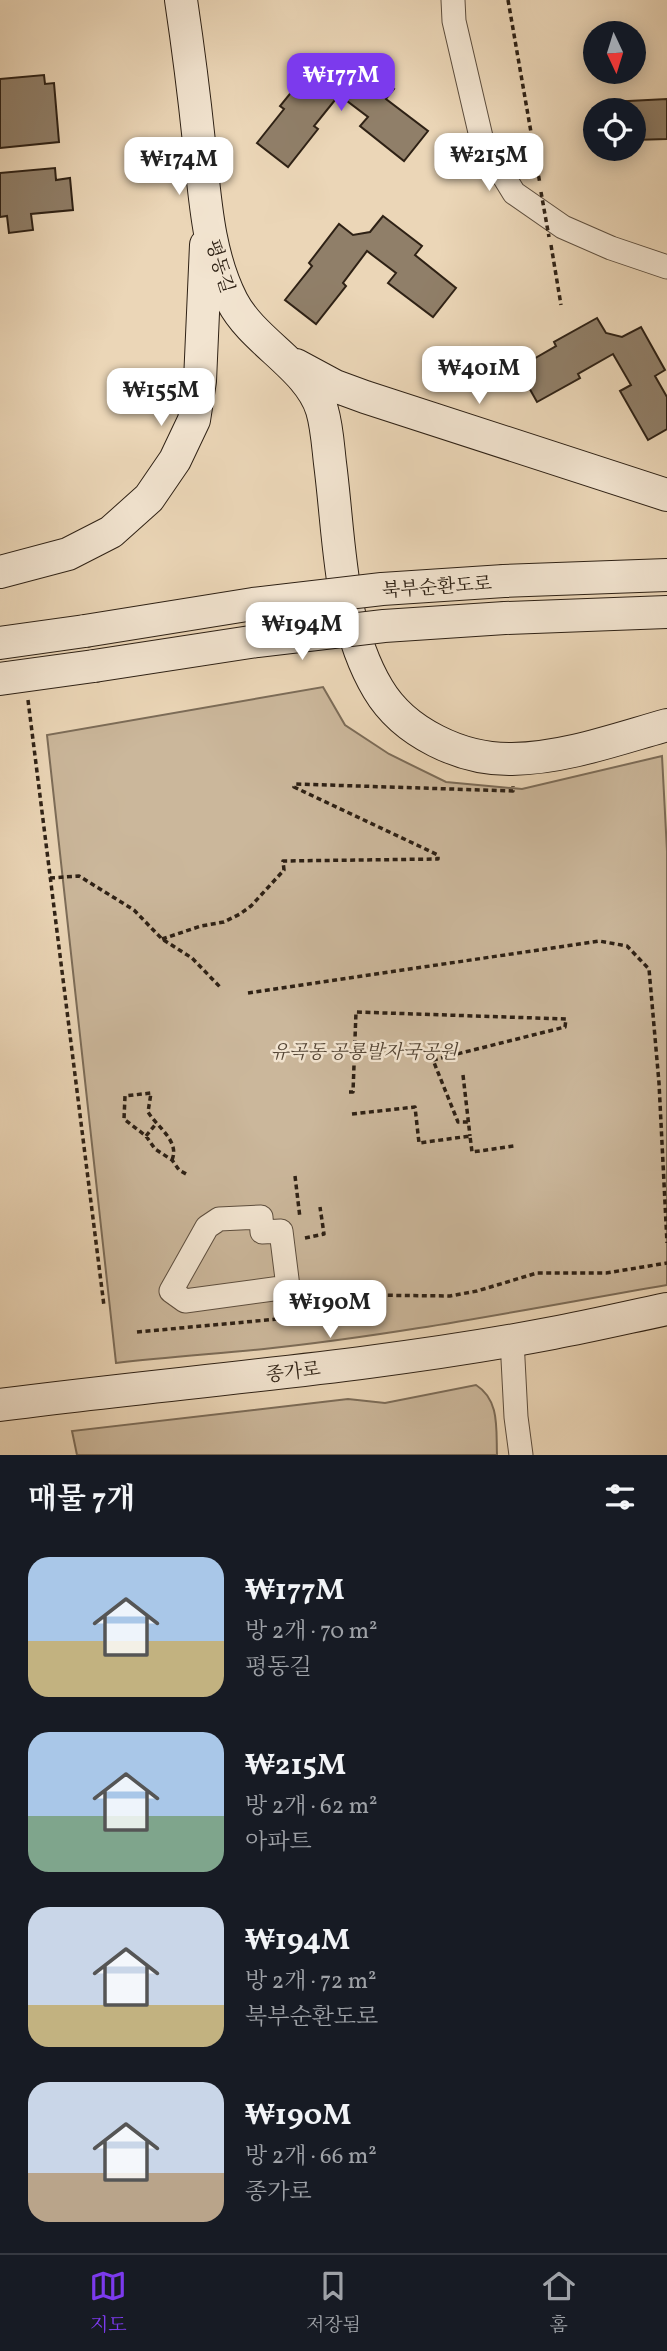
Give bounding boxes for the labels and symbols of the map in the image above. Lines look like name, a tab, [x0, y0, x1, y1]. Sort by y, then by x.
north arrow	[583, 21, 646, 84]
pin: ₩177M	[292, 54, 390, 113]
pin: ₩215M	[440, 134, 538, 193]
pin: ₩174M	[130, 138, 228, 197]
street label: 평동길	[199, 236, 240, 297]
pin: ₩401M	[430, 346, 528, 406]
pin: ₩155M	[112, 368, 210, 428]
street label: 북부순환도로	[381, 571, 493, 605]
pin: ₩194M	[253, 602, 351, 662]
park label: 유곡동 공룡발자국공원	[271, 1040, 459, 1066]
pin: ₩190M	[281, 1280, 379, 1340]
street label: 종가로	[264, 1357, 322, 1389]

